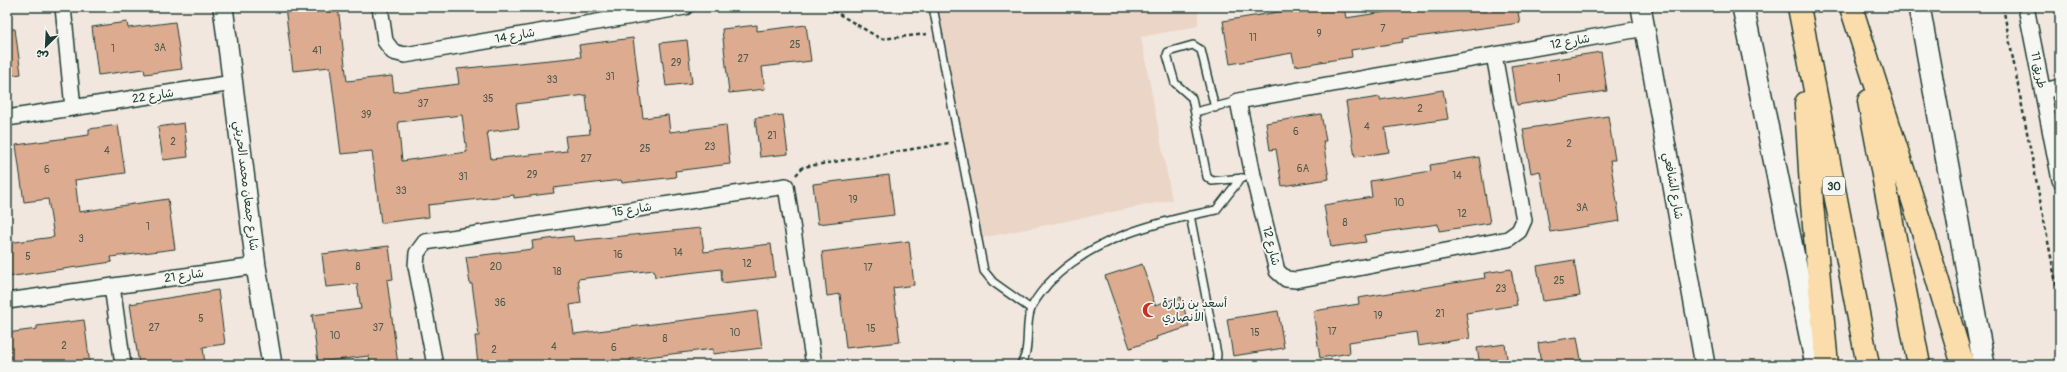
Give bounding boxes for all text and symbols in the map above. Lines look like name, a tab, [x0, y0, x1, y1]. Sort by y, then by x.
house number: 7	[1380, 23, 1386, 35]
street label: شارع 14	[494, 25, 536, 48]
north arrow	[26, 26, 66, 66]
house number: 9	[1316, 28, 1322, 40]
street label: شارع 12	[1549, 31, 1591, 54]
house number: 11	[1249, 32, 1257, 44]
house number: 25	[789, 39, 801, 51]
house number: 3A	[154, 42, 167, 54]
house number: 1	[111, 43, 115, 55]
house number: 41	[312, 45, 322, 57]
text: ش	[34, 46, 50, 63]
street label: طريق 11	[2027, 50, 2049, 90]
house number: 27	[738, 53, 749, 65]
house number: 29	[671, 57, 681, 69]
house number: 31	[605, 71, 615, 83]
house number: 1	[1557, 73, 1561, 85]
house number: 33	[546, 74, 558, 86]
street label: شارع 22	[131, 85, 175, 108]
house number: 35	[483, 93, 494, 105]
house number: 37	[418, 98, 429, 110]
house number: 2	[1417, 103, 1423, 115]
house number: 39	[361, 109, 371, 121]
street label: شارع جمعان محمد الحريتي	[228, 120, 261, 252]
house number: 4	[1364, 121, 1370, 133]
house number: 6	[1293, 126, 1299, 138]
house number: 21	[767, 130, 777, 142]
house number: 2	[170, 136, 176, 148]
house number: 2	[1566, 138, 1572, 150]
house number: 23	[705, 141, 716, 153]
house number: 25	[639, 143, 651, 155]
house number: 4	[104, 145, 110, 157]
street label: شارع الشافعي	[1657, 151, 1686, 221]
house number: 27	[581, 153, 592, 165]
house number: 6A	[1297, 163, 1310, 175]
house number: 6	[44, 164, 50, 176]
house number: 29	[527, 169, 537, 181]
house number: 14	[1452, 170, 1462, 182]
house number: 31	[458, 171, 468, 183]
road number: 30	[1823, 177, 1845, 195]
house number: 33	[395, 185, 407, 197]
house number: 19	[848, 194, 858, 206]
house number: 10	[1394, 197, 1405, 209]
street label: شارع 15	[611, 199, 653, 222]
house number: 3A	[1576, 202, 1589, 214]
house number: 12	[1457, 208, 1467, 220]
house number: 8	[1342, 217, 1348, 229]
house number: 1	[146, 221, 150, 233]
street label: شارع 12	[1258, 225, 1283, 267]
house number: 3	[78, 233, 84, 245]
house number: 14	[673, 247, 683, 259]
house number: 16	[613, 249, 623, 261]
house number: 5	[25, 251, 31, 263]
house number: 12	[742, 258, 752, 270]
house number: 8	[355, 261, 361, 273]
house number: 20	[490, 261, 502, 273]
house number: 17	[863, 262, 873, 274]
street label: شارع 21	[163, 266, 205, 287]
house number: 18	[553, 266, 561, 278]
house number: 25	[1553, 275, 1565, 287]
house number: 23	[1496, 283, 1507, 295]
place label: أسعد بن زرارة الأنصاري	[1162, 296, 1227, 326]
house number: 36	[494, 297, 506, 309]
mosque icon: أسعد بن زرارة الأنصاري	[1141, 301, 1159, 319]
house number: 21	[1435, 308, 1445, 320]
house number: 19	[1373, 310, 1383, 322]
house number: 5	[198, 313, 204, 325]
house number: 27	[149, 322, 160, 334]
house number: 37	[373, 322, 384, 334]
house number: 15	[866, 323, 876, 335]
house number: 17	[1327, 326, 1337, 338]
house number: 10	[730, 327, 741, 339]
house number: 15	[1250, 327, 1260, 339]
house number: 10	[330, 330, 341, 342]
house number: 8	[662, 333, 668, 345]
house number: 2	[61, 340, 67, 352]
house number: 4	[551, 341, 557, 353]
house number: 6	[611, 342, 617, 354]
house number: 2	[491, 344, 497, 356]

